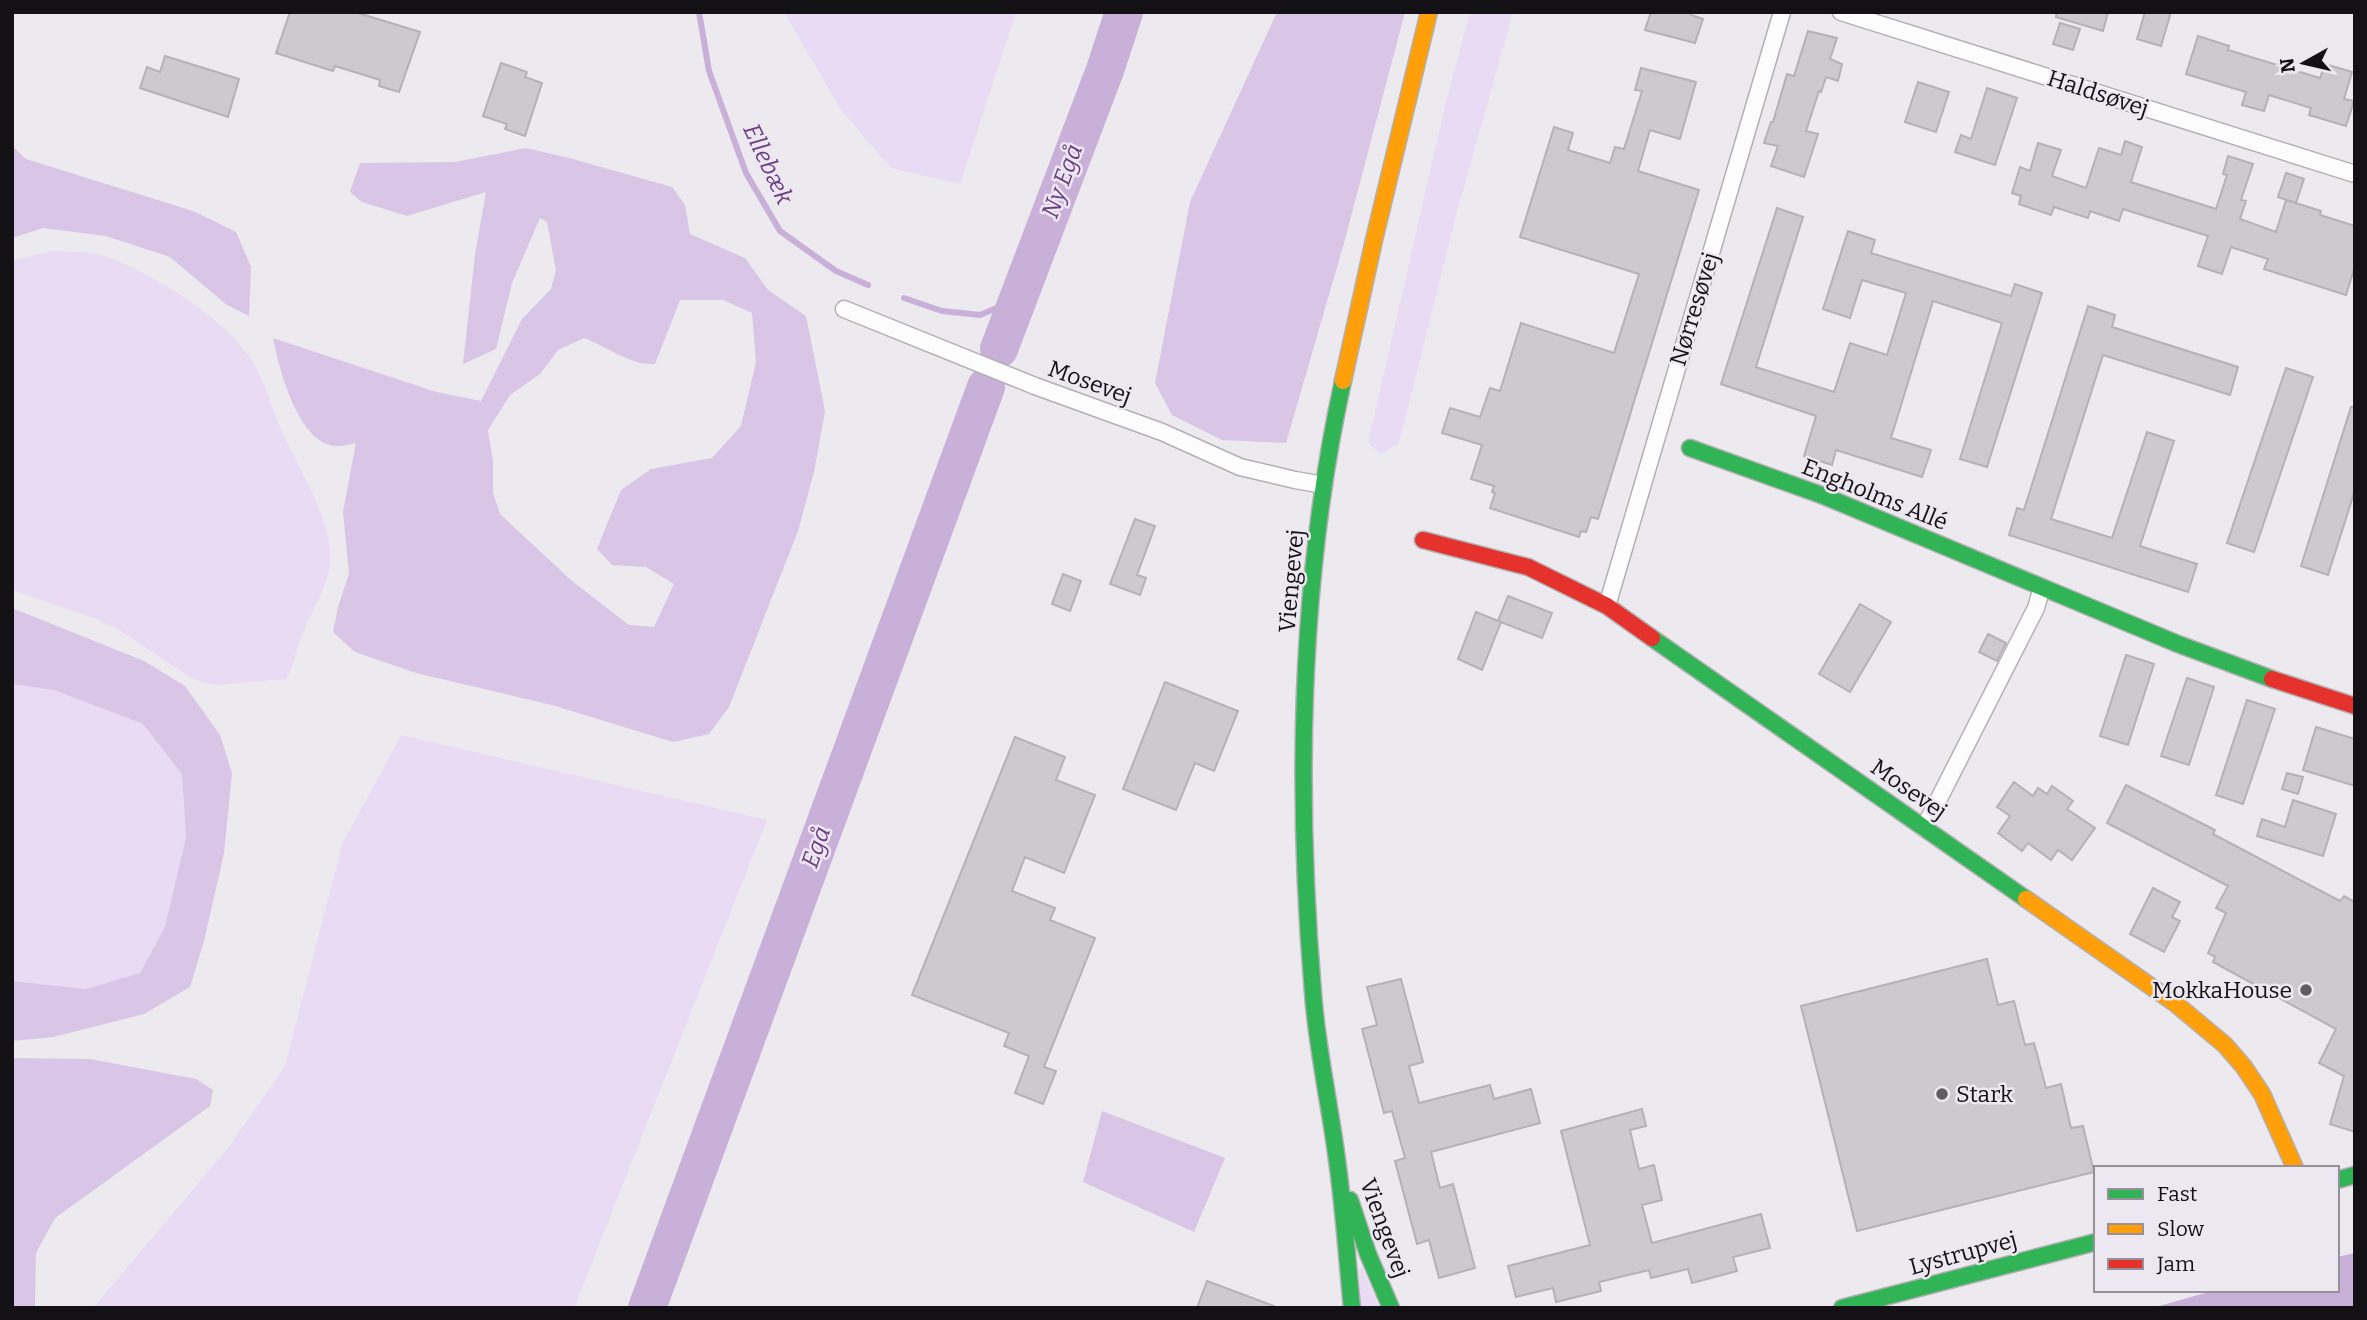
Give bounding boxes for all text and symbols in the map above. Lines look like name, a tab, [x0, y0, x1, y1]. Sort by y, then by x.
north arrow	[2269, 28, 2339, 98]
text: N	[2275, 56, 2300, 74]
street label: Haldsøvej	[2044, 64, 2152, 122]
water label: Ellebæk	[737, 119, 799, 210]
water label: Ny Egå	[1036, 140, 1088, 222]
street label: Nørresøvej	[1663, 249, 1725, 369]
street label: Mosevej	[1045, 354, 1135, 410]
street label: Engholms Allé	[1798, 452, 1952, 536]
street label: Viengevej	[1273, 528, 1309, 634]
street label: Mosevej	[1866, 753, 1952, 825]
water label: Egå	[796, 823, 836, 871]
place label: MokkaHouse	[2152, 976, 2292, 1004]
marker: MokkaHouse	[2298, 982, 2314, 998]
place label: Stark	[1956, 1080, 2013, 1108]
marker: Stark	[1934, 1086, 1950, 1102]
legend	[2094, 1166, 2339, 1292]
street label: Viengevej	[1354, 1174, 1416, 1282]
text: Fast	[2157, 1181, 2198, 1207]
text: Slow	[2157, 1216, 2204, 1242]
street label: Lystrupvej	[1906, 1225, 2020, 1281]
text: Jam	[2156, 1251, 2195, 1277]

